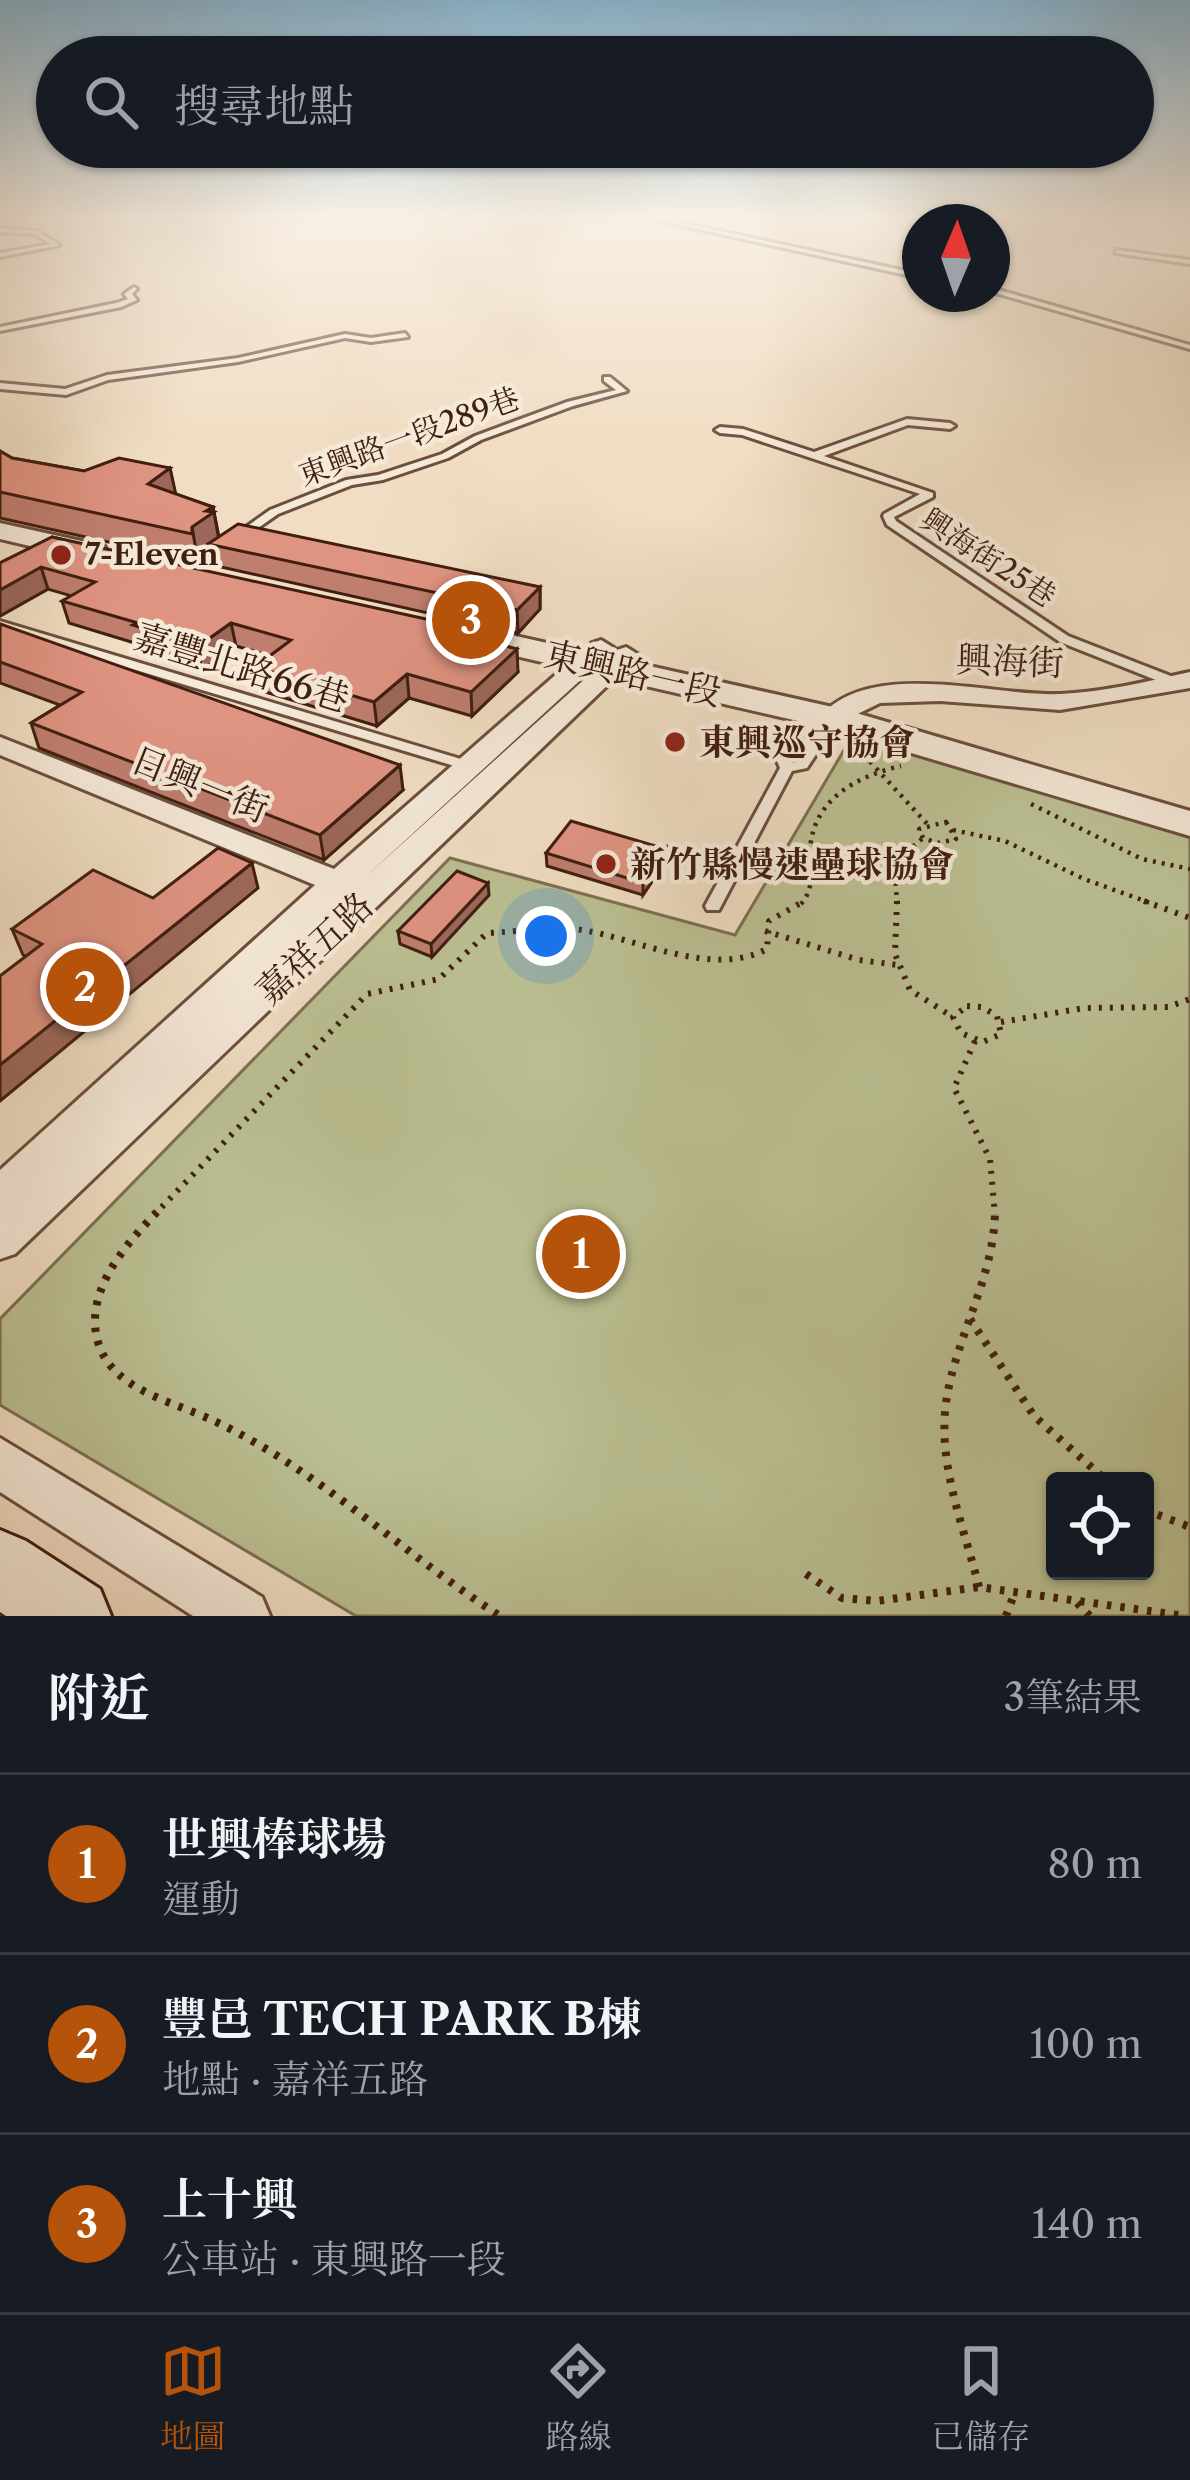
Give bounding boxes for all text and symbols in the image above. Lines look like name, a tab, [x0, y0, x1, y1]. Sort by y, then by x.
search box	[36, 36, 1154, 168]
icon: search	[78, 69, 144, 135]
text: 搜尋地點	[174, 78, 354, 134]
north arrow	[902, 204, 1010, 312]
street label: 東興路一段289巷	[293, 379, 524, 494]
street label: 興海街25巷	[914, 500, 1063, 615]
place label: 7-Eleven	[85, 536, 219, 573]
marker: 7-Eleven	[48, 542, 74, 568]
pin: 3	[432, 575, 510, 665]
street label: 嘉豐北路66巷	[129, 613, 355, 721]
street label: 東興路一段	[540, 631, 726, 715]
street label: 興海街	[955, 637, 1065, 685]
place label: 東興巡守協會	[699, 720, 915, 764]
marker: 東興巡守協會	[662, 729, 688, 755]
street label: 日興一街	[125, 737, 275, 831]
place label: 新竹縣慢速壘球協會	[630, 842, 954, 886]
marker: 新竹縣慢速壘球協會	[593, 851, 619, 877]
street label: 嘉祥五路	[246, 883, 382, 1013]
your location	[516, 906, 576, 966]
pin: 2	[46, 942, 124, 1032]
pin: 1	[542, 1209, 620, 1299]
map controls	[1046, 1472, 1154, 1580]
button: locate	[1046, 1472, 1154, 1580]
text: 附近	[48, 1667, 150, 1729]
text: 3筆結果	[1004, 1673, 1142, 1721]
text: 世興棒球場	[162, 1811, 387, 1867]
text: 1	[78, 1840, 96, 1888]
text: 80 m	[1047, 1840, 1142, 1888]
text: 運動	[162, 1875, 240, 1923]
text: 豐邑 TECH PARK B棟	[162, 1991, 641, 2047]
text: 2	[75, 2020, 99, 2068]
text: 100 m	[1029, 2020, 1142, 2068]
text: 地點 · 嘉祥五路	[162, 2055, 428, 2103]
text: 上十興	[162, 2171, 297, 2227]
text: 3	[76, 2200, 98, 2248]
text: 140 m	[1032, 2200, 1142, 2248]
text: 公車站 · 東興路一段	[162, 2235, 506, 2283]
tab: 地圖	[160, 2338, 226, 2457]
tab: 路線	[545, 2338, 611, 2457]
tab: 已儲存	[931, 2338, 1030, 2457]

